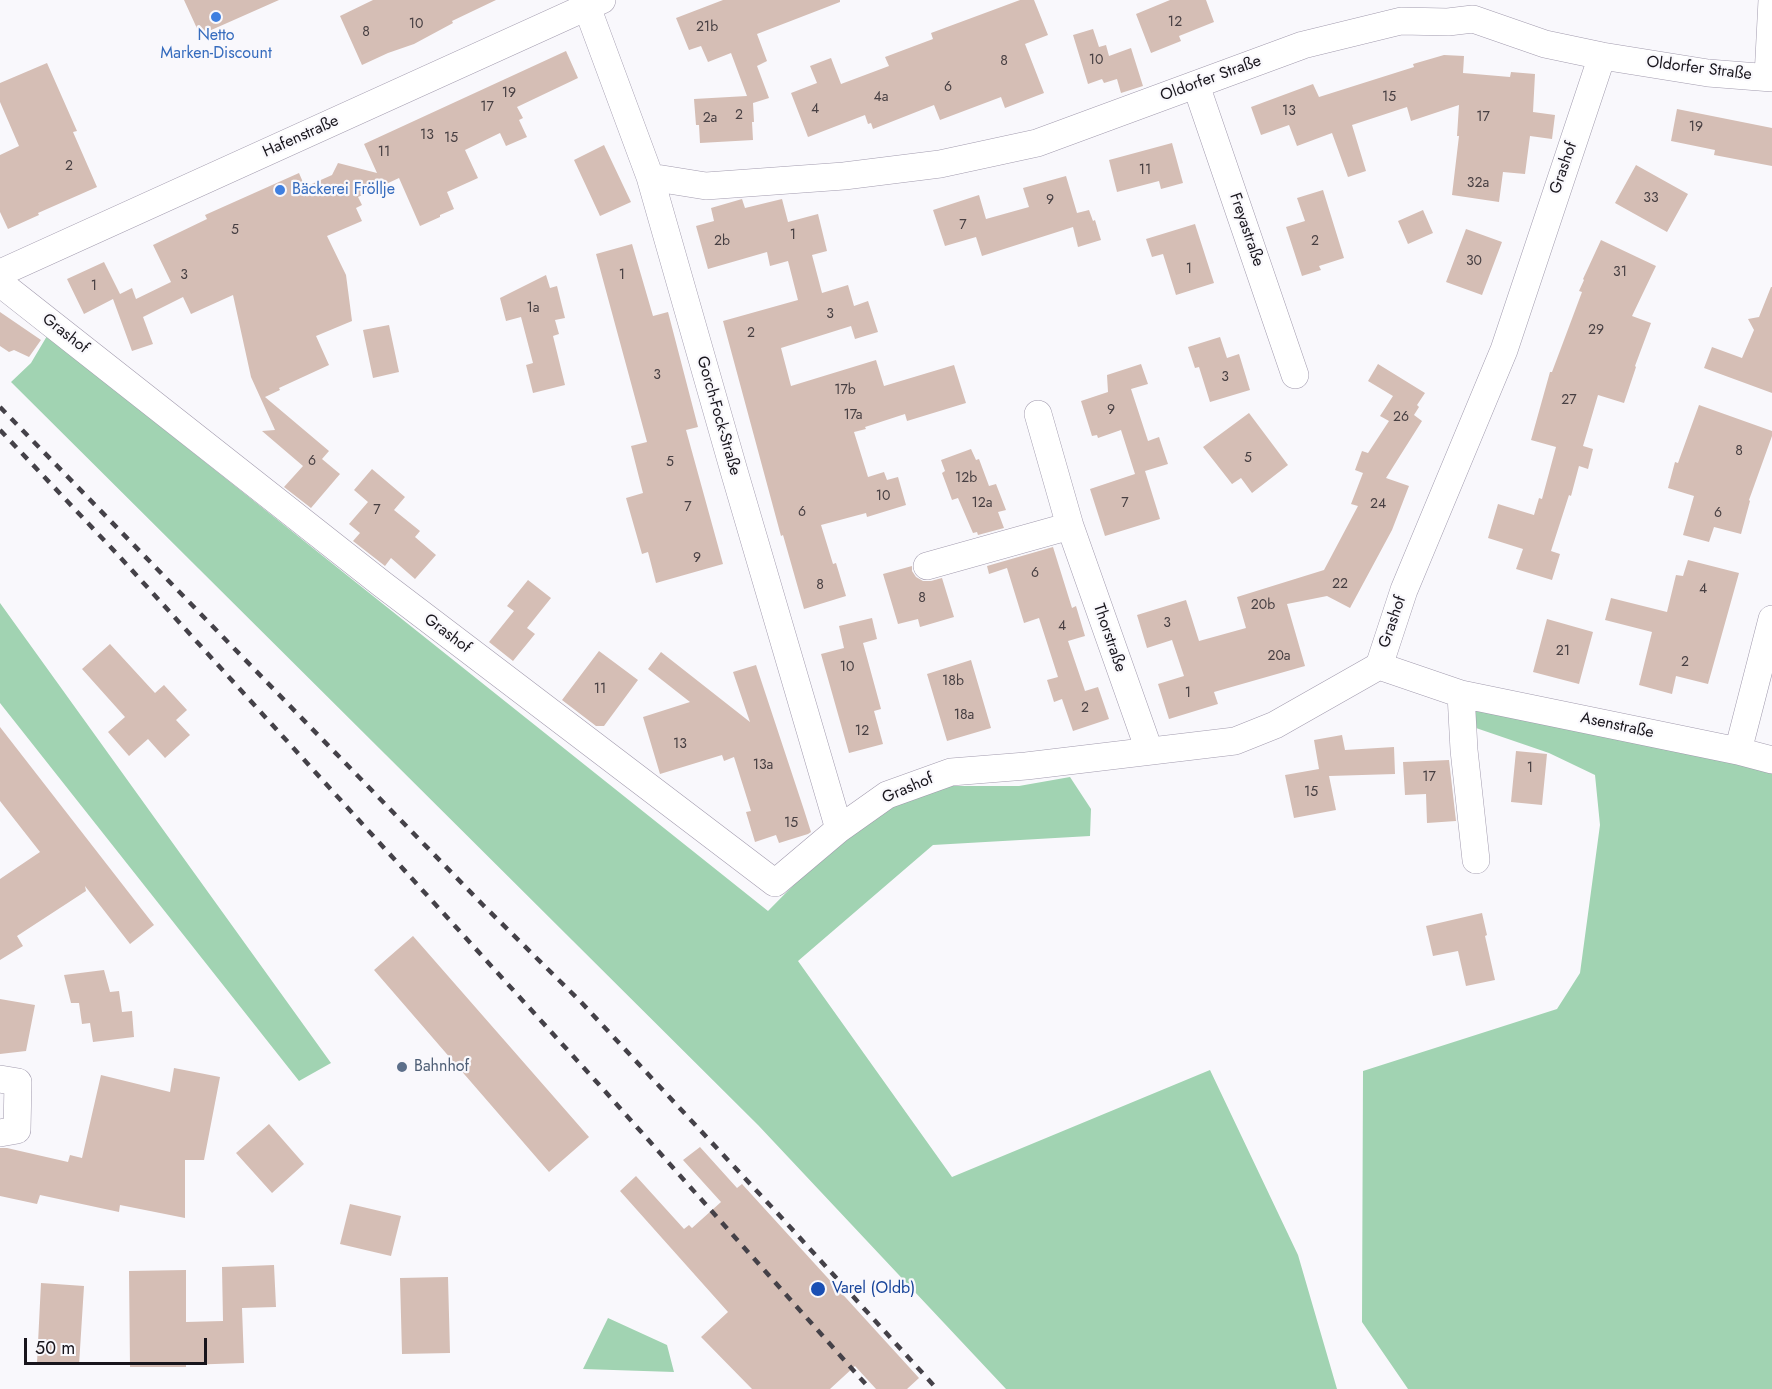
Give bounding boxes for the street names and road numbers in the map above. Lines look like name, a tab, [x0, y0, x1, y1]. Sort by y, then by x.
street label: Oldorfer Straße	[1158, 52, 1264, 106]
street label: Oldorfer Straße	[1645, 53, 1753, 85]
street label: Hafenstraße	[260, 112, 342, 162]
street label: Grashof	[1546, 139, 1582, 197]
street label: Freyastraße	[1224, 191, 1268, 269]
street label: Grashof	[38, 310, 92, 358]
street label: Gorch-Fock-Straße	[692, 354, 744, 478]
street label: Grashof	[1375, 593, 1411, 651]
street label: Thorstraße	[1088, 601, 1130, 675]
street label: Grashof	[420, 610, 474, 658]
street label: Asenstraße	[1579, 709, 1655, 743]
street label: Grashof	[880, 770, 936, 808]

